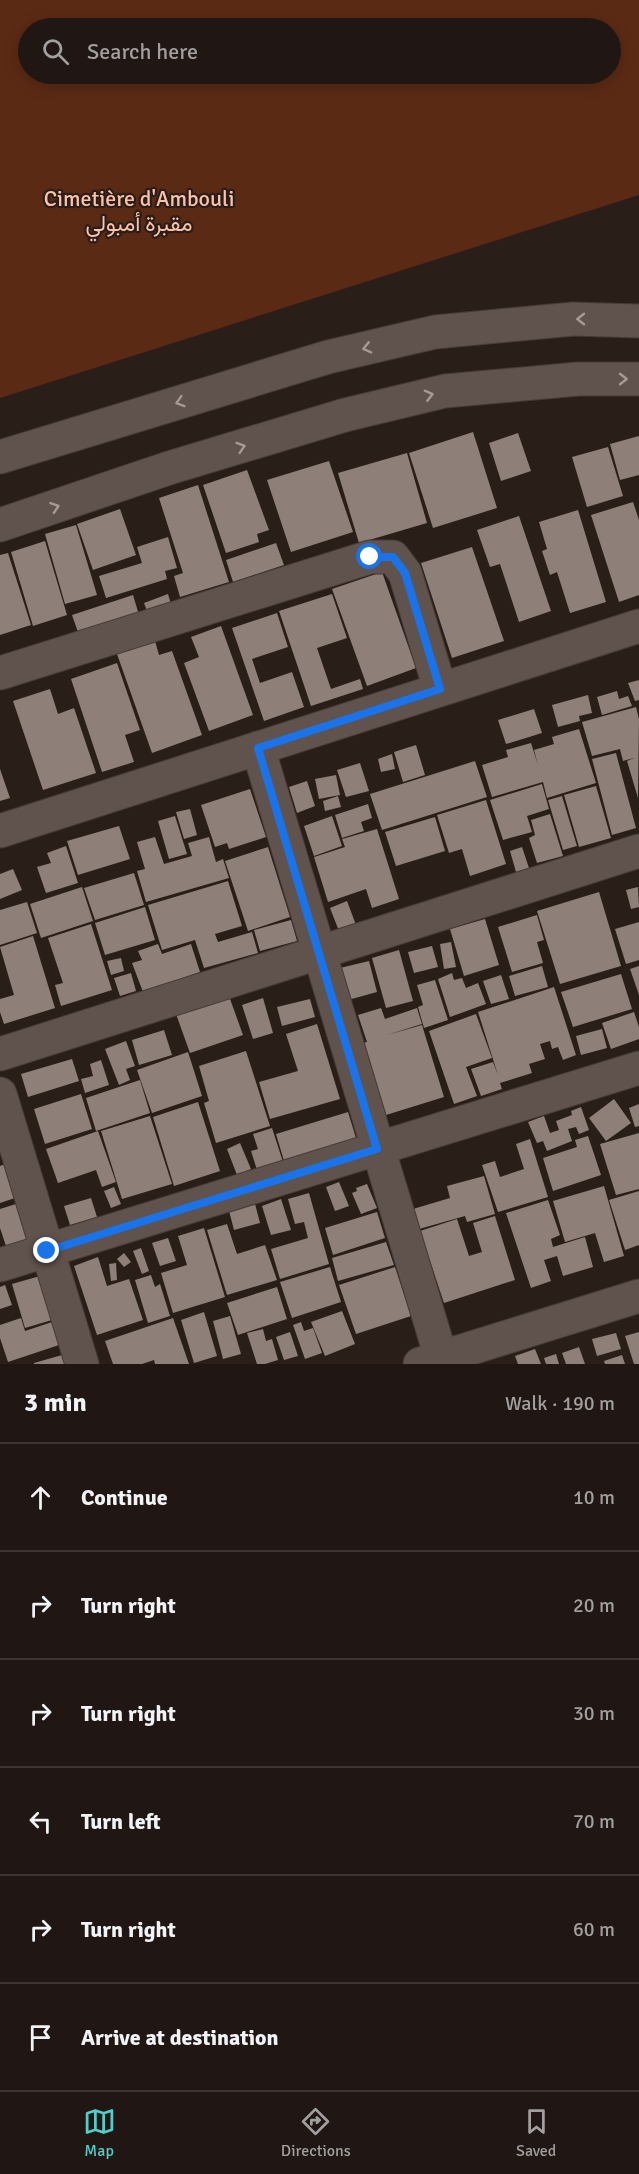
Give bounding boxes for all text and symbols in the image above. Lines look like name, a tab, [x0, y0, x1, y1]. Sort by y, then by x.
search box	[18, 18, 621, 84]
icon: search	[39, 35, 72, 68]
text: Search here	[87, 38, 198, 65]
park label: Cimetière d'Ambouli مقبرة أمبولي	[44, 185, 234, 242]
one-way arrow	[576, 313, 585, 325]
one-way arrow	[362, 340, 372, 353]
one-way arrow	[618, 373, 627, 385]
one-way arrow	[424, 389, 434, 402]
one-way arrow	[175, 395, 186, 407]
one-way arrow	[235, 442, 246, 454]
one-way arrow	[49, 501, 60, 514]
route start	[356, 543, 382, 569]
route end	[33, 1237, 59, 1263]
text: 3 min	[24, 1387, 87, 1419]
text: Walk · 190 m	[505, 1391, 615, 1416]
icon: ahead	[24, 1481, 57, 1514]
text: Continue	[81, 1484, 168, 1511]
text: 10 m	[573, 1485, 615, 1510]
icon: right	[24, 1589, 57, 1622]
text: Turn right	[81, 1592, 176, 1619]
text: 20 m	[573, 1593, 615, 1618]
icon: right	[24, 1697, 57, 1730]
text: Turn right	[81, 1700, 176, 1727]
text: 30 m	[573, 1701, 615, 1726]
icon: left	[24, 1805, 57, 1838]
text: Turn left	[81, 1808, 161, 1835]
text: 70 m	[573, 1809, 615, 1834]
icon: right	[24, 1913, 57, 1946]
text: Turn right	[81, 1916, 176, 1943]
text: 60 m	[573, 1917, 615, 1942]
icon: arrive	[24, 2021, 57, 2054]
text: Arrive at destination	[81, 2024, 278, 2051]
tab: Map	[83, 2105, 116, 2161]
tab: Directions	[281, 2105, 351, 2161]
tab: Saved	[516, 2105, 556, 2161]

